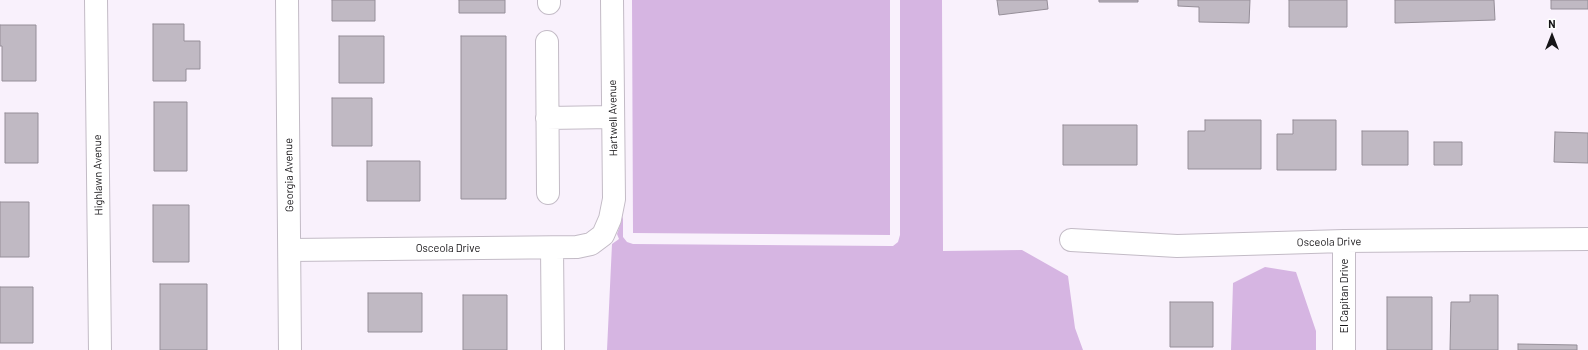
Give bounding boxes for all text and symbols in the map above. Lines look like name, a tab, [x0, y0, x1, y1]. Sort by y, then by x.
north arrow	[1532, 16, 1572, 56]
text: N	[1548, 17, 1556, 30]
street label: Hartwell Avenue	[606, 79, 620, 157]
street label: Highlawn Avenue	[91, 134, 105, 216]
street label: Georgia Avenue	[282, 138, 296, 212]
street label: Osceola Drive	[1297, 235, 1361, 249]
street label: Osceola Drive	[416, 241, 480, 255]
street label: El Capitan Drive	[1337, 259, 1351, 333]

